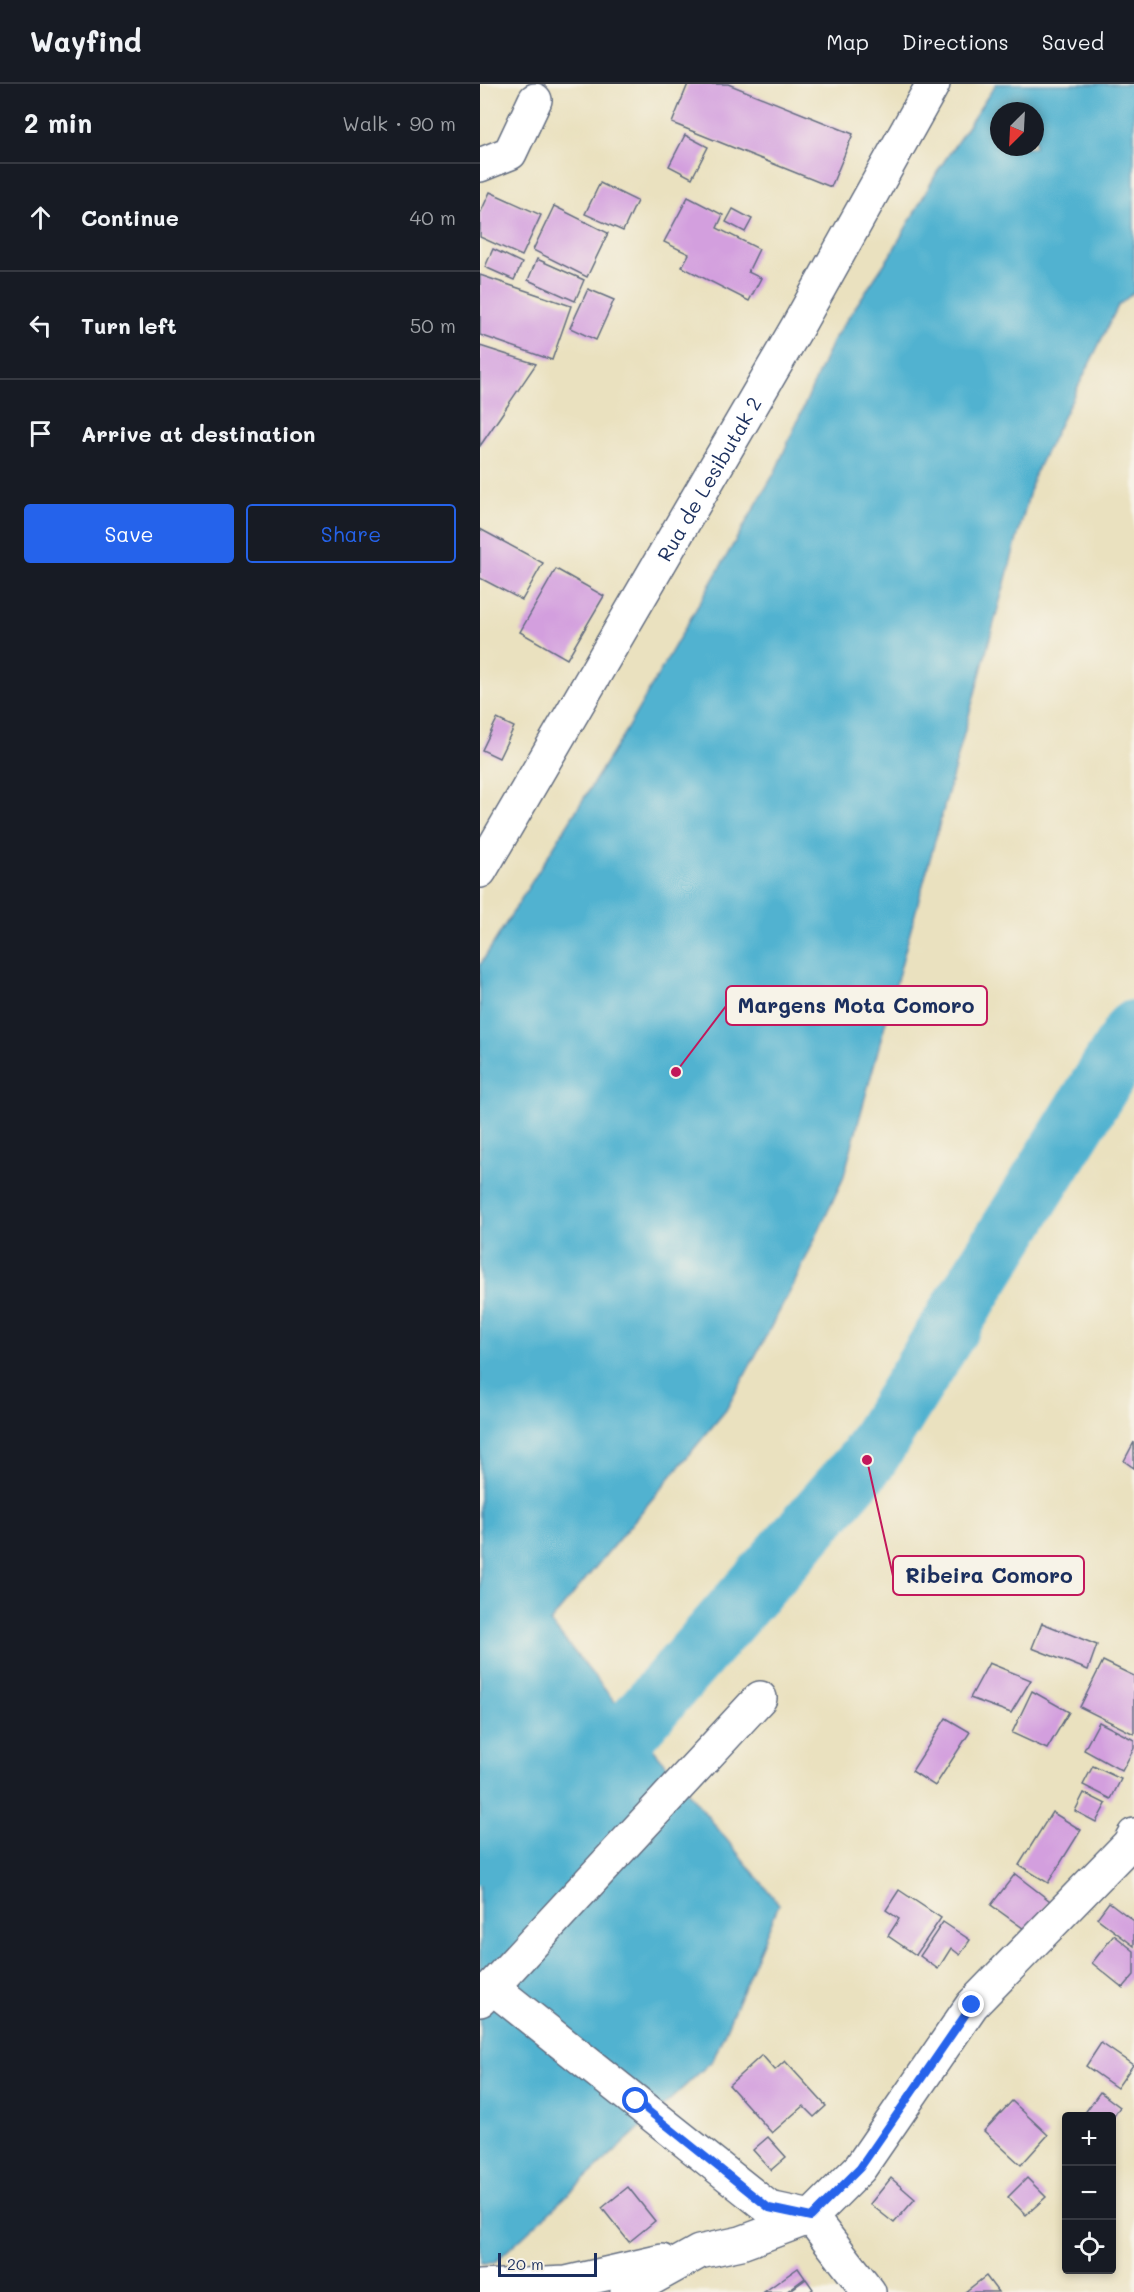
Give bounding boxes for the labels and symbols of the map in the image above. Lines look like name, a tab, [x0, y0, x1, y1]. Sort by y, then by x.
north arrow	[990, 102, 1044, 156]
street label: Rua de Lesibutak 2	[651, 392, 767, 566]
callout: Margens Mota Comoro	[726, 986, 987, 1025]
text: Margens Mota Comoro	[737, 991, 975, 1018]
callout: Ribeira Comoro	[893, 1556, 1084, 1595]
text: Ribeira Comoro	[905, 1561, 1073, 1588]
route end	[958, 1991, 984, 2017]
route start	[622, 2087, 648, 2113]
scale bar	[498, 2250, 597, 2278]

